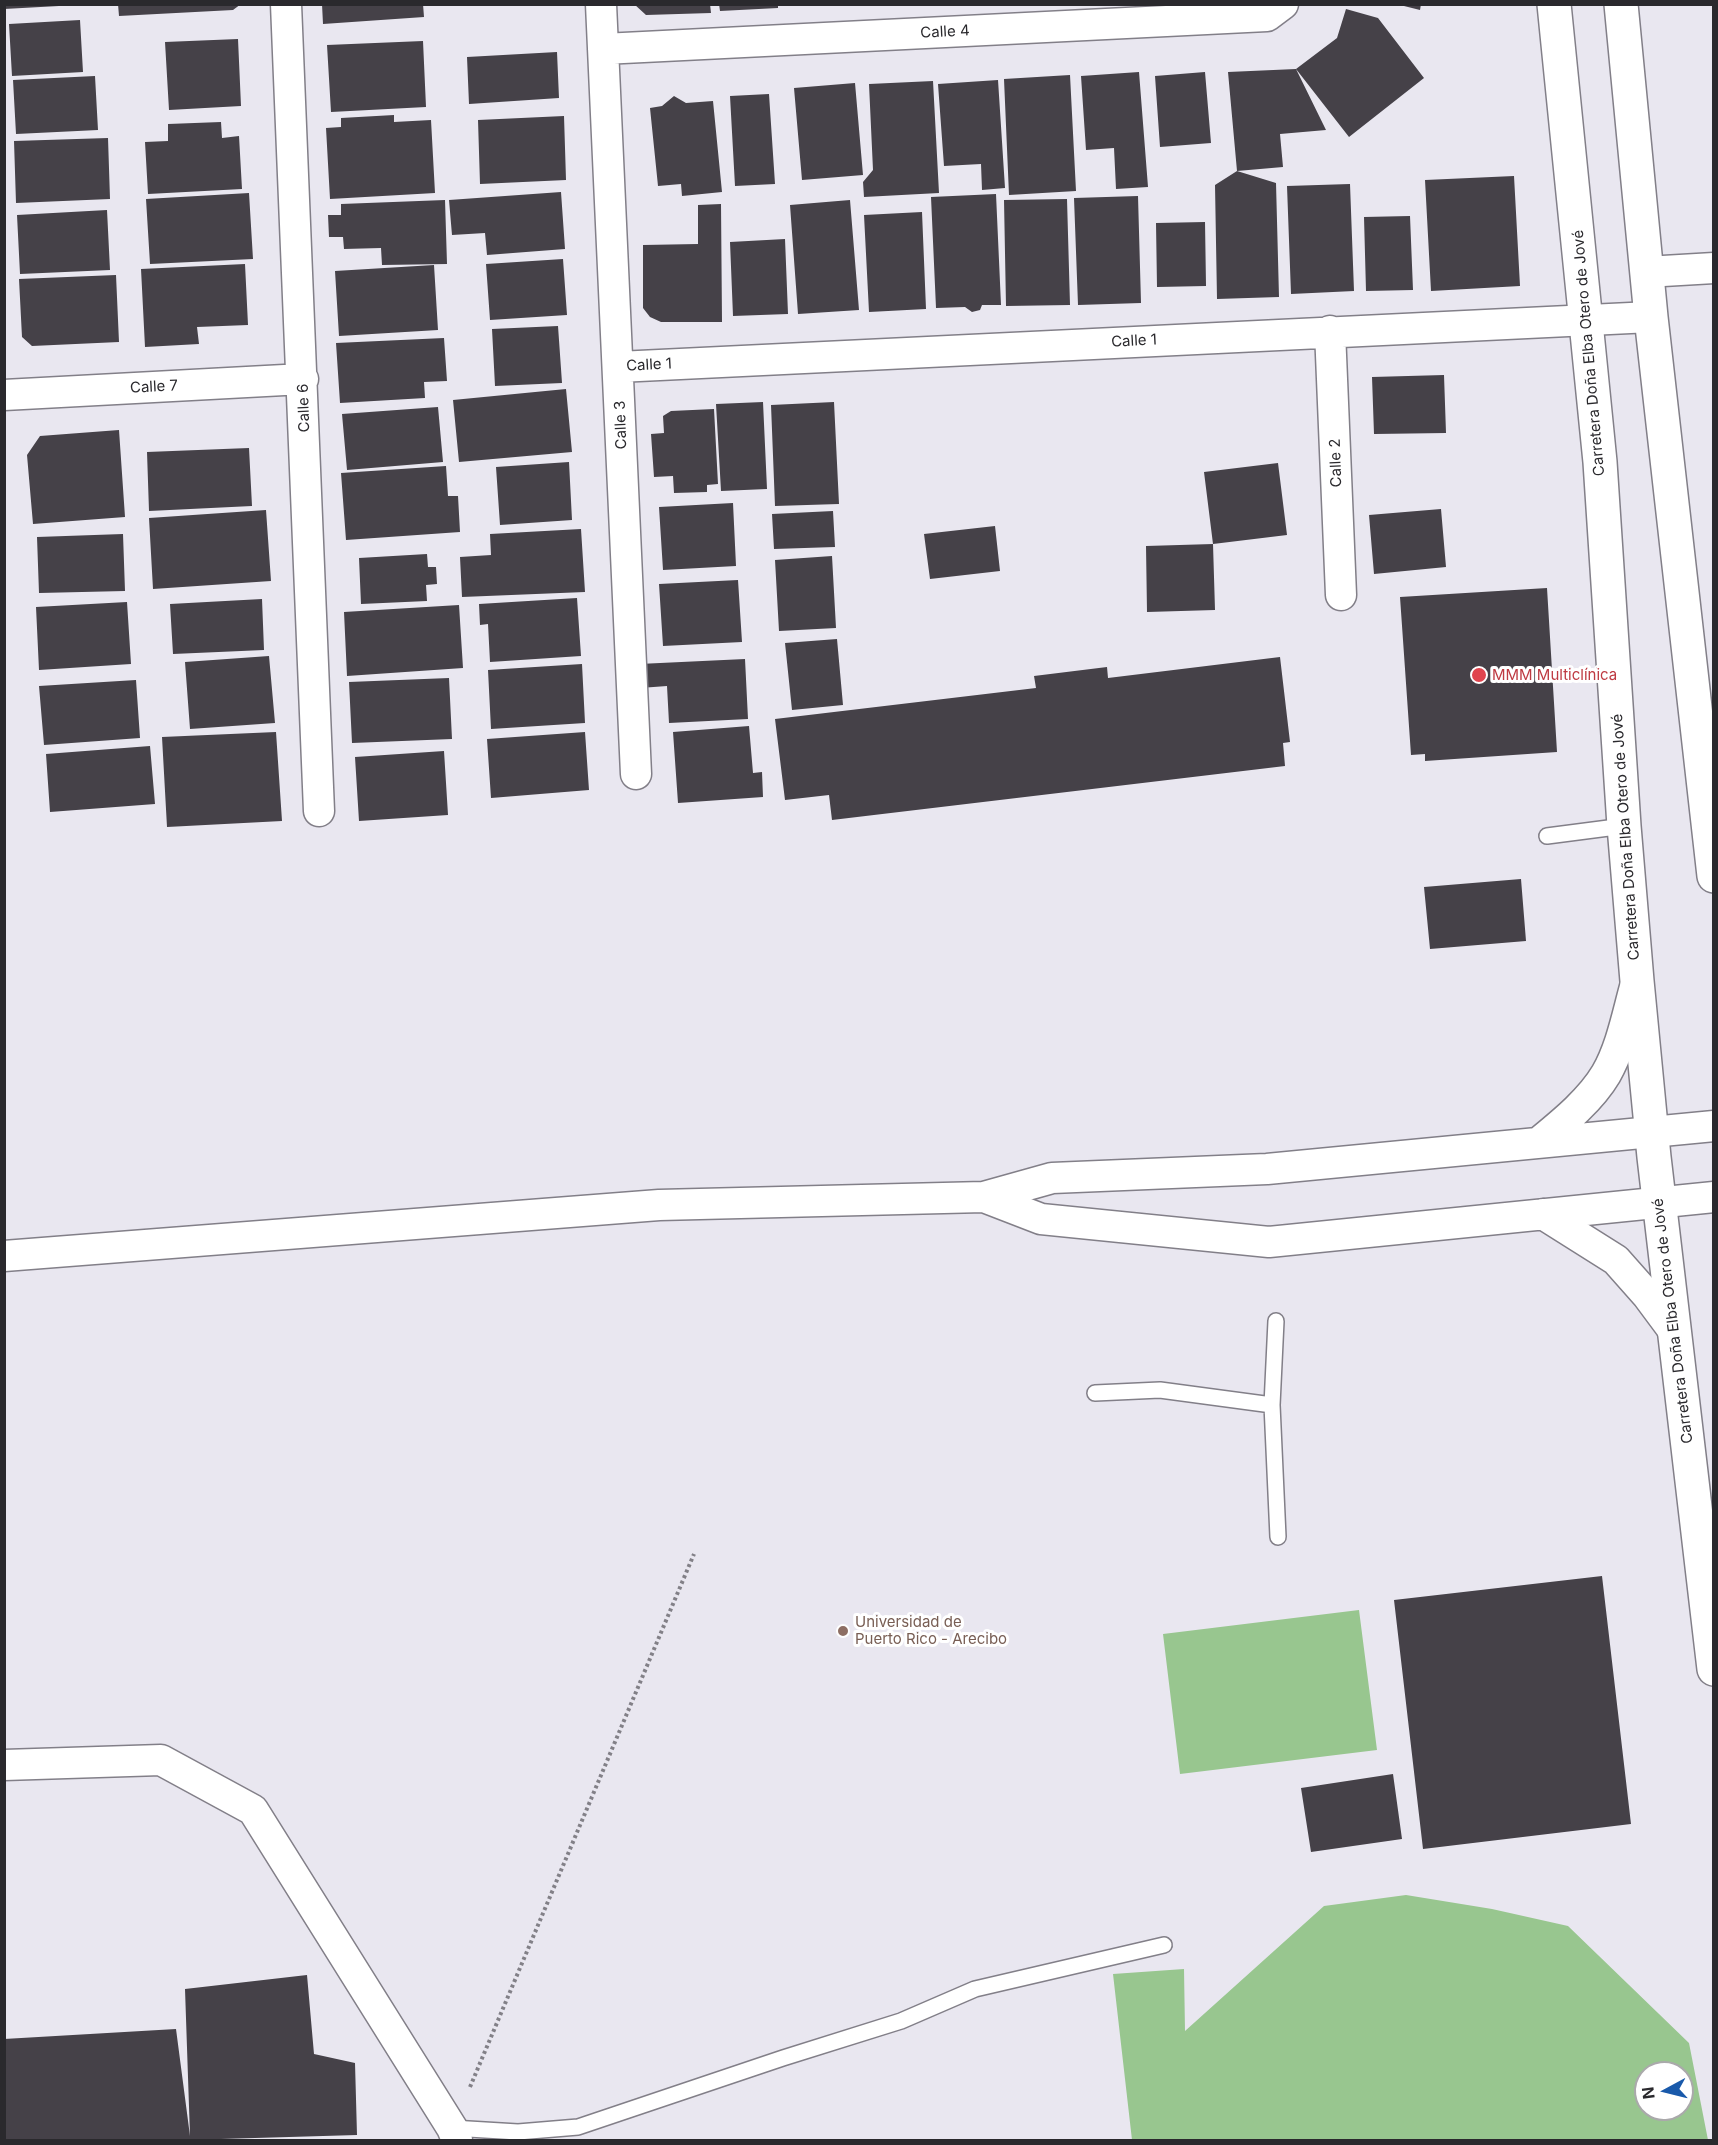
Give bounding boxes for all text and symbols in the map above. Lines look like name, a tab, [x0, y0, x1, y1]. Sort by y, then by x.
street label: Calle 4	[920, 22, 970, 42]
street label: Carretera Doña Elba Otero de Jové	[1569, 229, 1609, 477]
street label: Calle 1	[1111, 331, 1157, 351]
street label: Calle 1	[626, 355, 672, 375]
street label: Calle 7	[130, 377, 178, 397]
street label: Calle 6	[294, 383, 314, 433]
street label: Calle 3	[611, 400, 631, 450]
street label: Calle 2	[1326, 438, 1346, 488]
marker: MMM Multiclínica	[1470, 666, 1488, 684]
place label: MMM Multiclínica	[1492, 666, 1617, 684]
street label: Carretera Doña Elba Otero de Jové	[1608, 713, 1644, 961]
street label: Carretera Doña Elba Otero de Jové	[1649, 1197, 1697, 1445]
place label: Universidad de Puerto Rico - Arecibo	[855, 1613, 1007, 1648]
marker: Universidad de Puerto Rico - Arecibo	[836, 1624, 850, 1638]
north arrow	[1634, 2061, 1694, 2121]
text: N	[1637, 2086, 1659, 2100]

